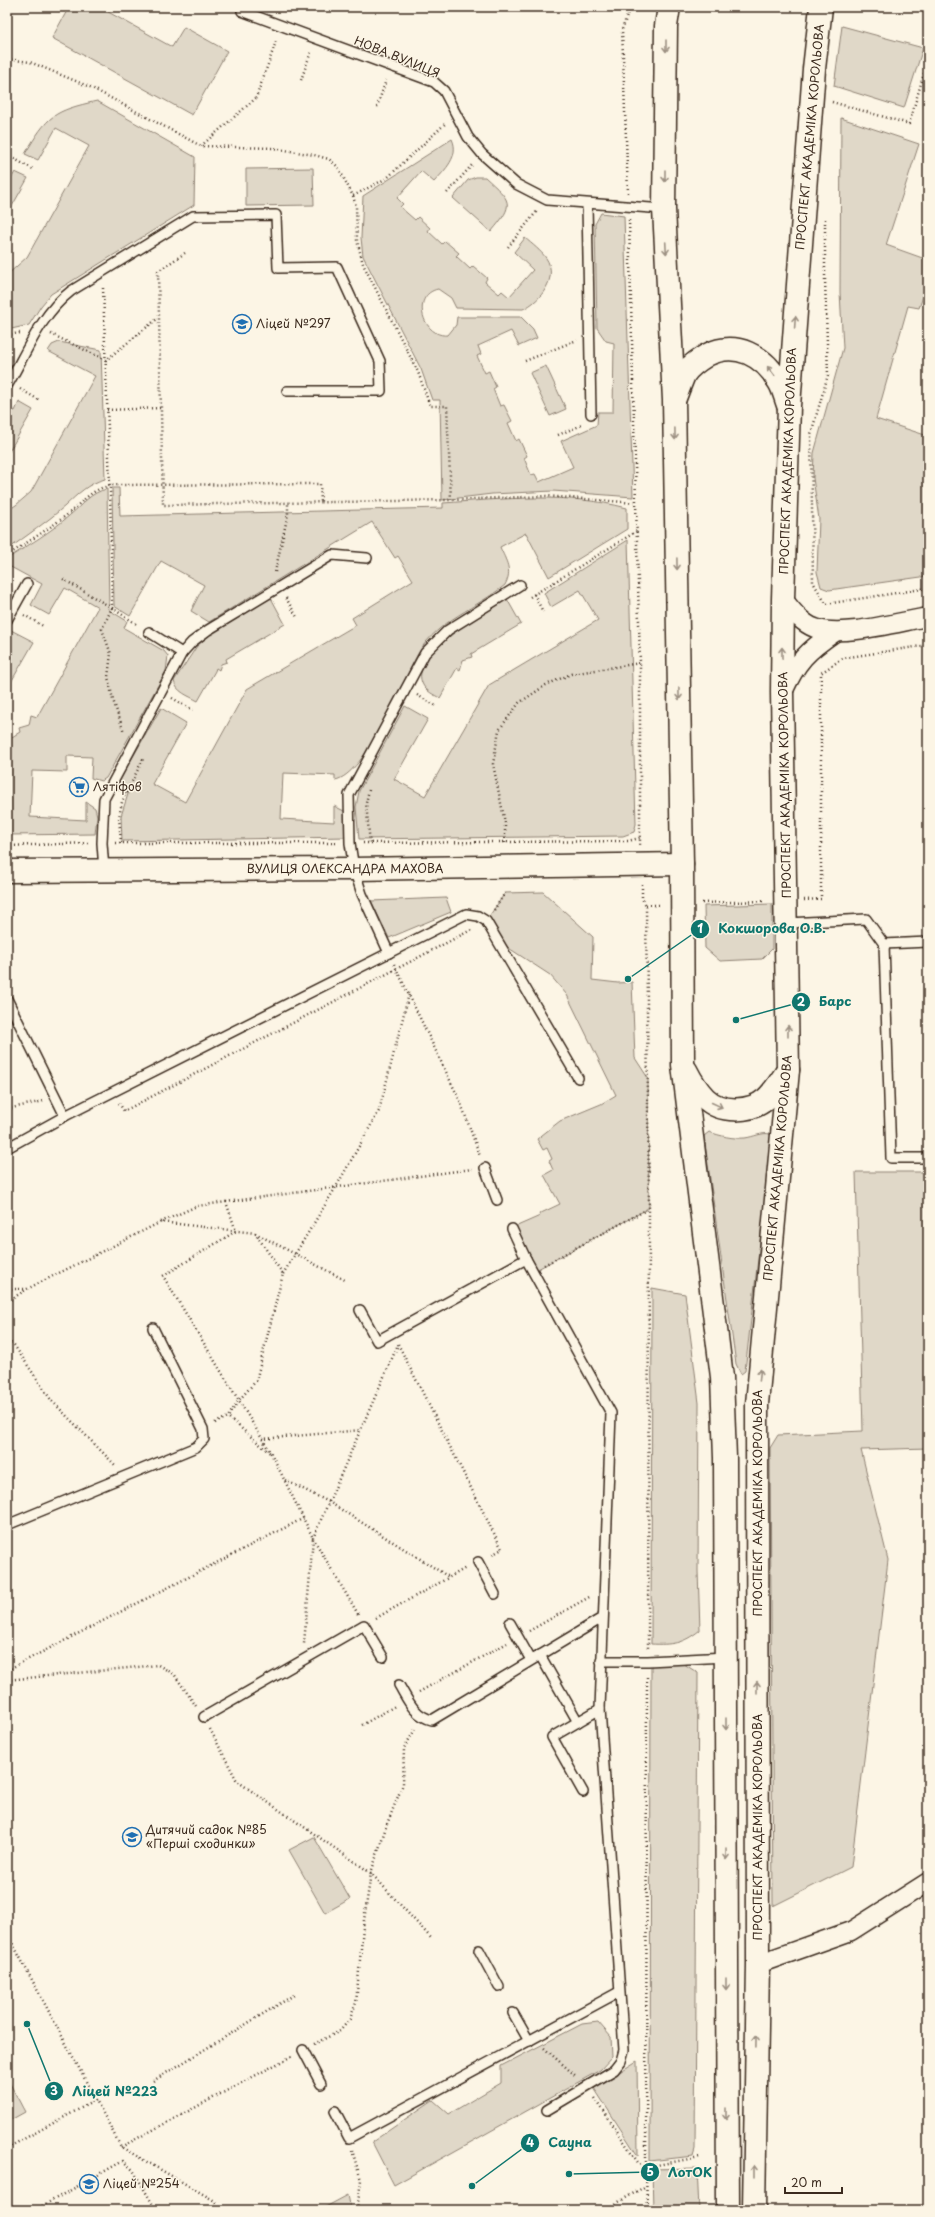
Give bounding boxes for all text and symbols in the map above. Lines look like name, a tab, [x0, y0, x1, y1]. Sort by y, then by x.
street label: ПРОСПЕКТ АКАДЕМІКА КОРОЛЬОВА	[790, 23, 828, 251]
street label: НОВА ВУЛИЦЯ	[352, 31, 443, 81]
one-way arrow	[662, 39, 670, 52]
one-way arrow	[661, 169, 668, 182]
one-way arrow	[663, 241, 670, 254]
school or university icon: Ліцей №297	[231, 313, 253, 335]
place label: Ліцей №297	[256, 314, 331, 332]
one-way arrow	[791, 316, 798, 329]
street label: ПРОСПЕКТ АКАДЕМІКА КОРОЛЬОВА	[774, 347, 800, 575]
one-way arrow	[767, 366, 775, 377]
one-way arrow	[671, 427, 679, 440]
one-way arrow	[673, 557, 681, 570]
one-way arrow	[778, 647, 786, 660]
street label: ПРОСПЕКТ АКАДЕМІКА КОРОЛЬОВА	[773, 671, 795, 899]
one-way arrow	[675, 687, 683, 700]
supermarket icon: Лятіфов	[68, 776, 90, 798]
place label: Лятіфов	[93, 777, 142, 795]
street label: ВУЛИЦЯ ОЛЕКСАНДРА МАХОВА	[247, 859, 444, 877]
callout: Кокшорова О.В.	[690, 916, 834, 941]
text: Кокшорова О.В.	[718, 918, 826, 937]
text: 1	[697, 919, 703, 937]
callout: Барс	[791, 989, 860, 1014]
text: Барс	[819, 991, 851, 1010]
text: 2	[797, 992, 806, 1010]
one-way arrow	[784, 1025, 792, 1038]
street label: ПРОСПЕКТ АКАДЕМІКА КОРОЛЬОВА	[758, 1054, 796, 1282]
one-way arrow	[710, 1102, 722, 1109]
one-way arrow	[756, 1369, 763, 1382]
street label: ПРОСПЕКТ АКАДЕМІКА КОРОЛЬОВА	[748, 1389, 766, 1616]
one-way arrow	[753, 1681, 761, 1694]
street label: ПРОСПЕКТ АКАДЕМІКА КОРОЛЬОВА	[748, 1713, 766, 1940]
one-way arrow	[722, 1717, 730, 1730]
place label: Дитячий садок №85 «Перші сходинки»	[145, 1820, 267, 1852]
school or university icon: Дитячий садок №85 «Перші сходинки»	[121, 1826, 143, 1848]
one-way arrow	[722, 1847, 730, 1860]
one-way arrow	[722, 1977, 730, 1990]
one-way arrow	[752, 2035, 760, 2048]
callout: Ліцей №223	[44, 2079, 166, 2104]
text: 3	[50, 2081, 58, 2099]
text: Ліцей №223	[72, 2081, 158, 2100]
one-way arrow	[722, 2107, 730, 2120]
callout: Сауна	[520, 2130, 600, 2155]
text: Сауна	[548, 2132, 592, 2151]
text: 4	[526, 2133, 534, 2151]
callout: ЛотОК	[640, 2160, 720, 2185]
text: 5	[646, 2162, 654, 2180]
text: ЛотОК	[668, 2162, 712, 2181]
one-way arrow	[750, 2165, 758, 2178]
scale bar	[785, 2169, 842, 2195]
school or university icon: Ліцей №254	[78, 2173, 100, 2195]
text: 20 m	[791, 2173, 822, 2191]
place label: Ліцей №254	[103, 2174, 180, 2192]

